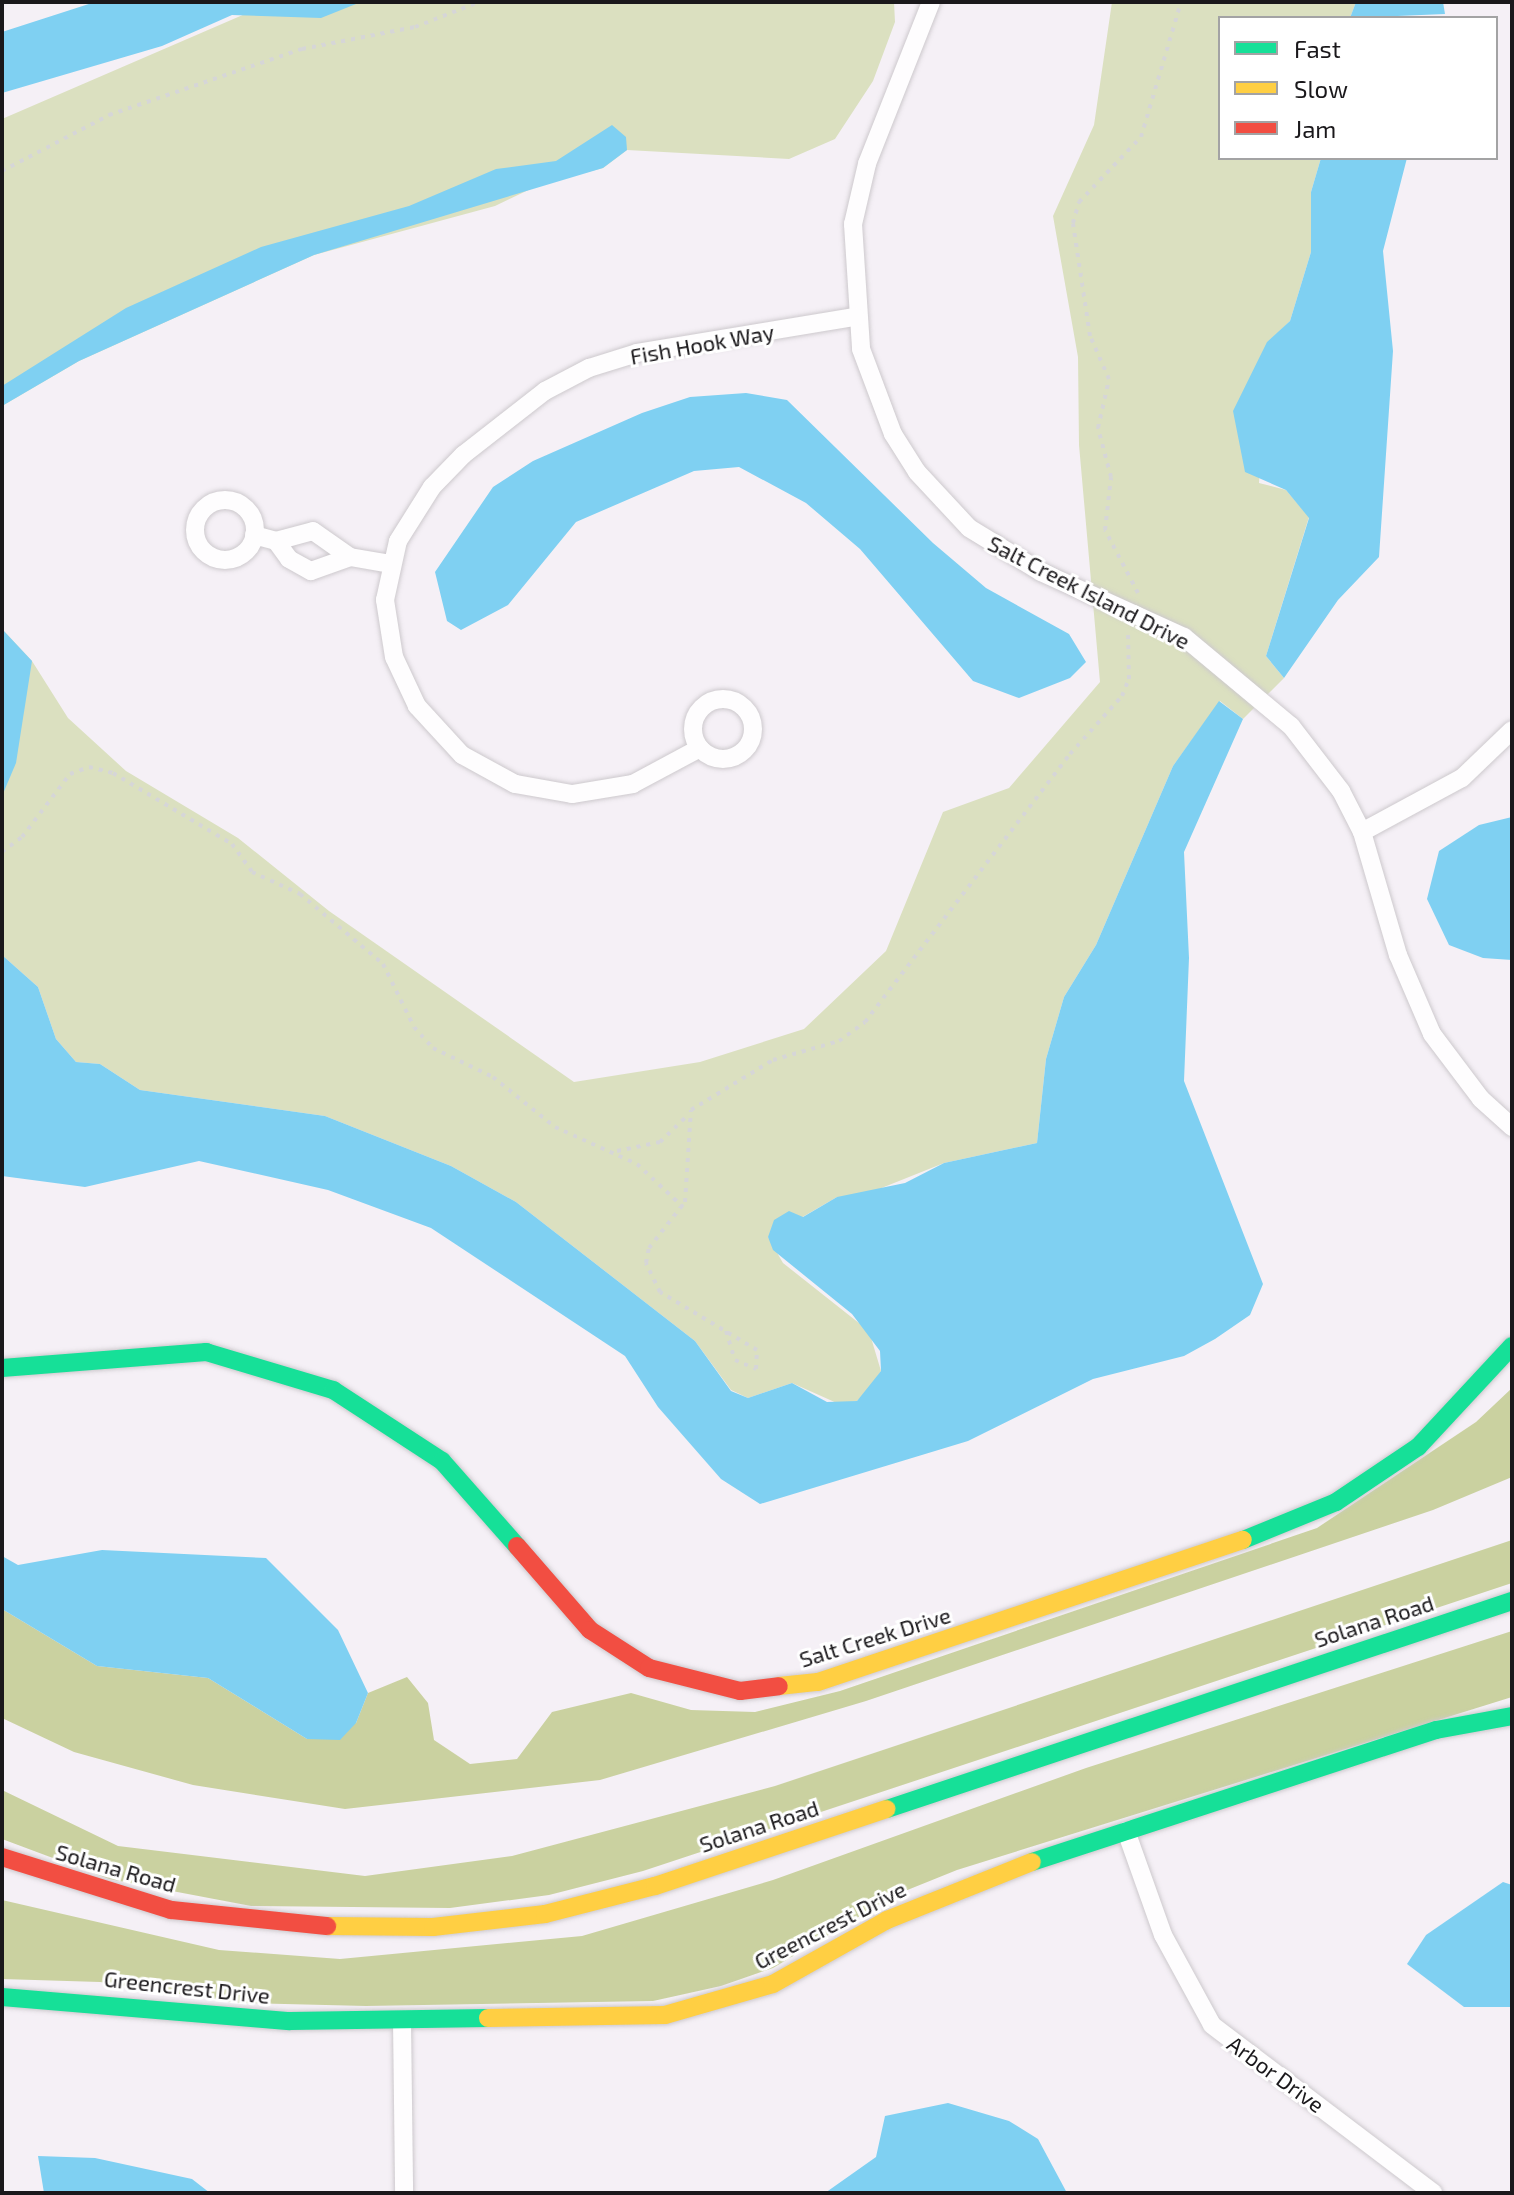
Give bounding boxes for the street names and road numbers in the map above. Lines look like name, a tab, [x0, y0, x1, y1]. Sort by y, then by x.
street label: Fish Hook Way	[628, 318, 776, 370]
street label: Salt Creek Island Drive	[984, 530, 1194, 654]
street label: Solana Road	[1311, 1589, 1437, 1653]
street label: Salt Creek Drive	[796, 1601, 954, 1673]
street label: Solana Road	[696, 1794, 822, 1858]
street label: Solana Road	[53, 1838, 179, 1898]
street label: Greencrest Drive	[750, 1875, 910, 1975]
street label: Greencrest Drive	[103, 1965, 271, 2009]
street label: Arbor Drive	[1222, 2030, 1330, 2118]

